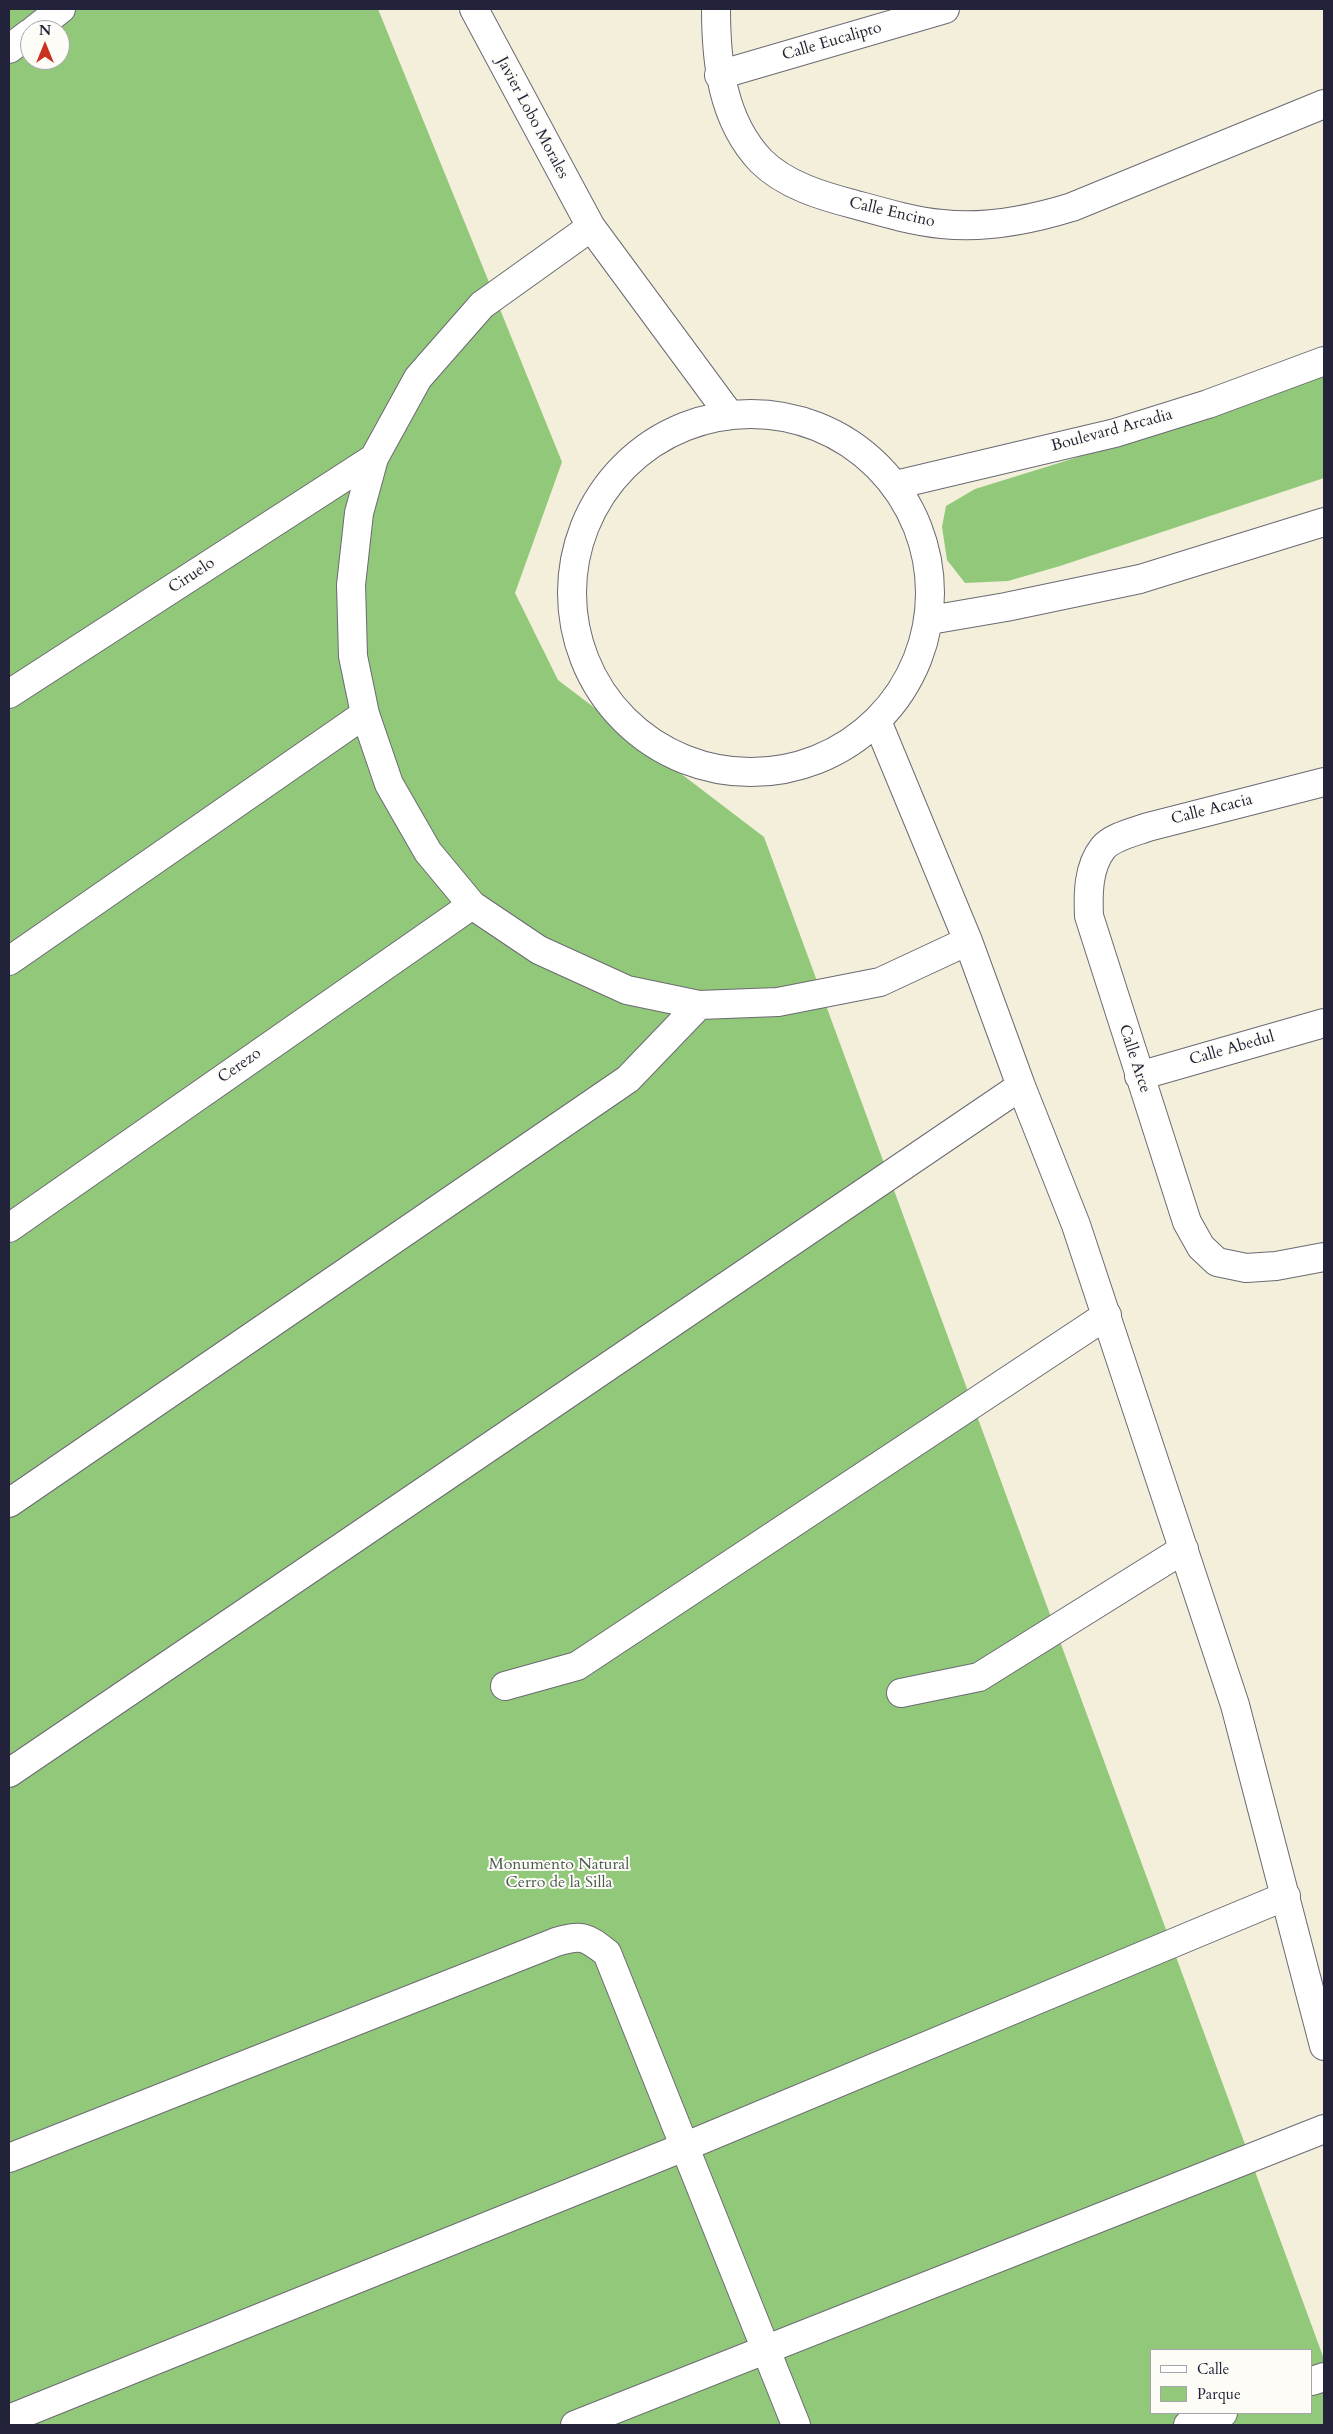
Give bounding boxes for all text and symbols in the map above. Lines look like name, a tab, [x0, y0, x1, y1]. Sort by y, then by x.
street label: Calle Eucalipto	[780, 19, 884, 65]
north arrow	[20, 20, 70, 70]
text: N	[39, 21, 51, 40]
street label: Javier Lobo Morales	[492, 54, 572, 182]
street label: Calle Encino	[847, 194, 937, 232]
street label: Boulevard Arcadia	[1049, 406, 1175, 456]
street label: Ciruelo	[165, 554, 219, 598]
street label: Calle Acacia	[1169, 791, 1255, 829]
street label: Calle Arce	[1114, 1022, 1154, 1096]
street label: Calle Abedul	[1187, 1028, 1277, 1070]
street label: Cerezo	[215, 1044, 265, 1088]
park label: Monumento Natural Cerro de la Silla	[489, 1855, 629, 1893]
legend	[1150, 2349, 1313, 2414]
text: Calle	[1197, 2359, 1229, 2379]
text: Parque	[1197, 2384, 1241, 2404]

